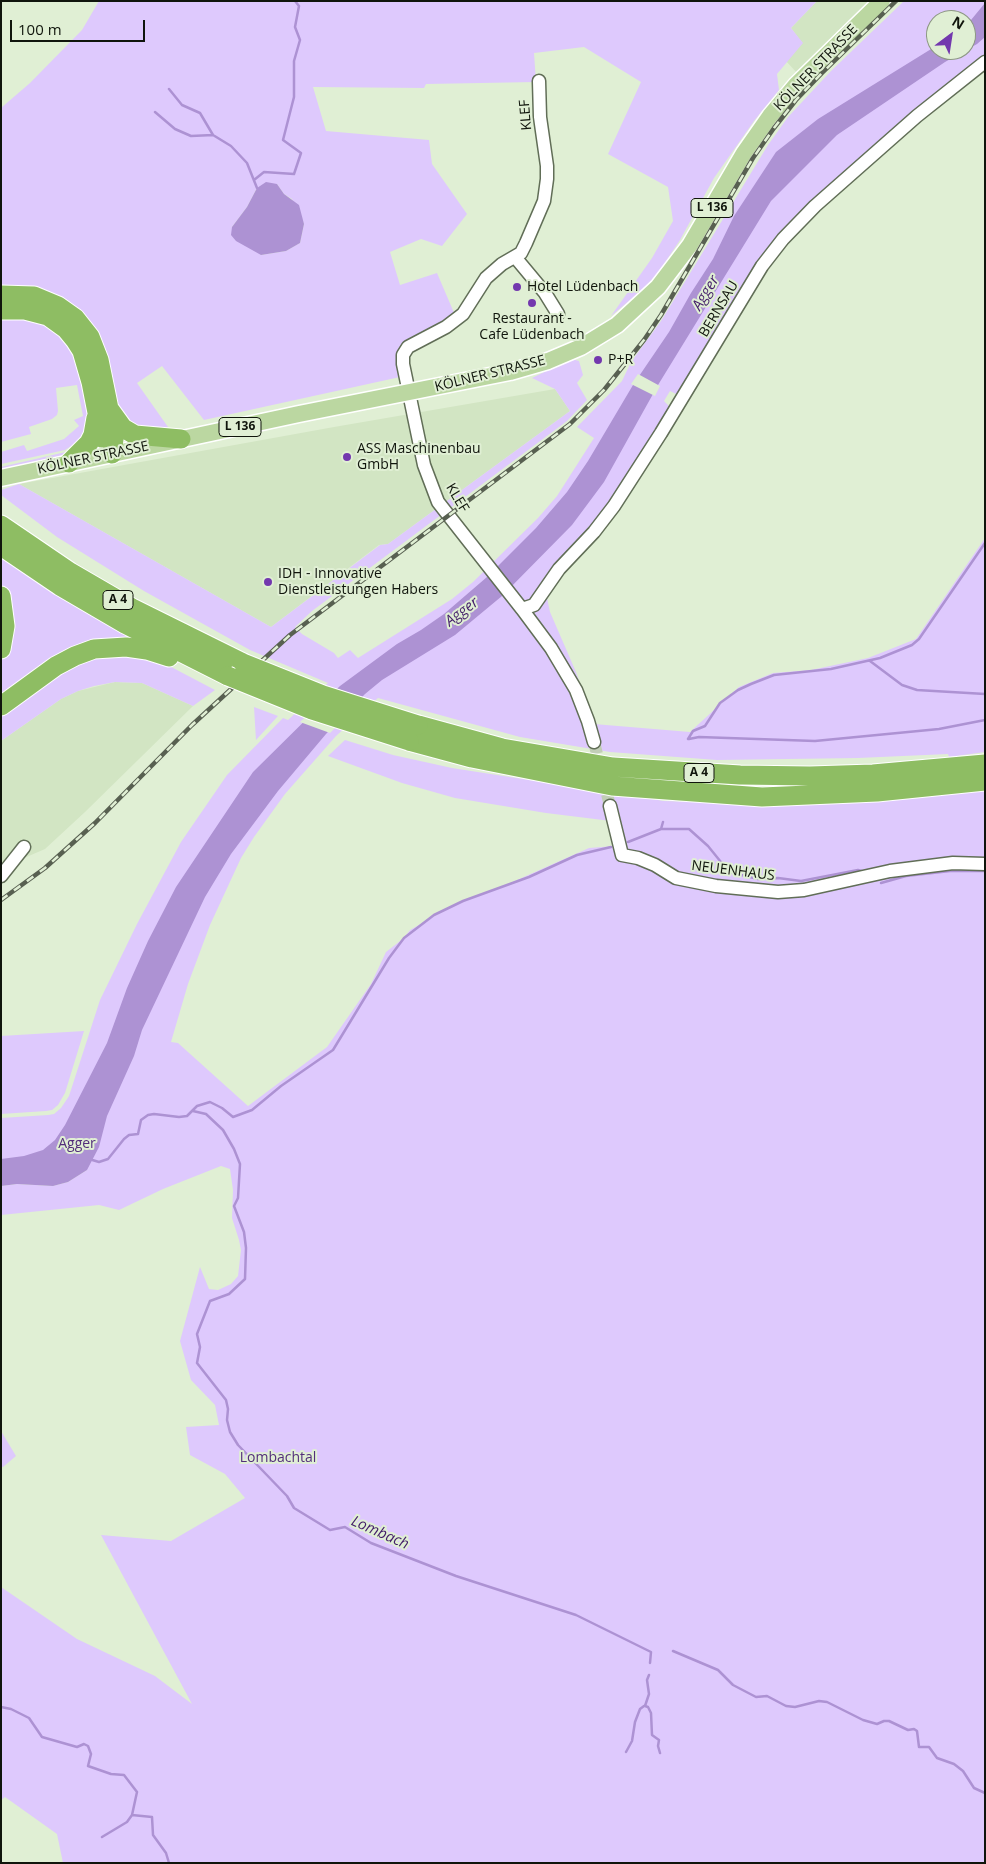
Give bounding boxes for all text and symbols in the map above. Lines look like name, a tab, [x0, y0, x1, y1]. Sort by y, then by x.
scale bar	[12, 10, 148, 42]
north arrow	[926, 10, 976, 60]
text: N	[949, 11, 968, 34]
text: 100 m	[18, 19, 62, 39]
street label: KÖLNER STRASSE	[771, 21, 861, 115]
street label: KLEF	[516, 99, 536, 131]
road number: L 136	[691, 198, 733, 218]
water label: Agger	[689, 272, 723, 314]
street label: BERNSAU	[696, 278, 742, 340]
place label: Hotel Lüdenbach	[527, 279, 638, 295]
marker: Hotel Lüdenbach	[511, 281, 523, 293]
marker: Restaurant - Cafe Lüdenbach	[526, 297, 538, 309]
place label: Restaurant - Cafe Lüdenbach	[479, 311, 585, 344]
street label: KÖLNER STRASSE	[433, 352, 547, 396]
place label: P+R	[608, 352, 633, 368]
marker: P+R	[592, 354, 604, 366]
road number: L 136	[219, 418, 261, 437]
street label: KÖLNER STRASSE	[36, 438, 150, 478]
place label: ASS Maschinenbau GmbH	[357, 441, 481, 474]
marker: ASS Maschinenbau GmbH	[341, 451, 353, 463]
street label: KLEF	[442, 480, 472, 516]
place label: IDH - Innovative Dienstleistungen Habers	[278, 566, 438, 598]
marker: IDH - Innovative Dienstleistungen Habers	[262, 576, 274, 588]
road number: A 4	[103, 590, 133, 610]
water label: Agger	[442, 594, 482, 630]
road number: A 4	[684, 764, 714, 782]
street label: NEUENHAUS	[690, 858, 776, 884]
park label: Agger	[58, 1136, 96, 1152]
park label: Lombachtal	[240, 1450, 316, 1466]
water label: Lombach	[348, 1512, 412, 1554]

